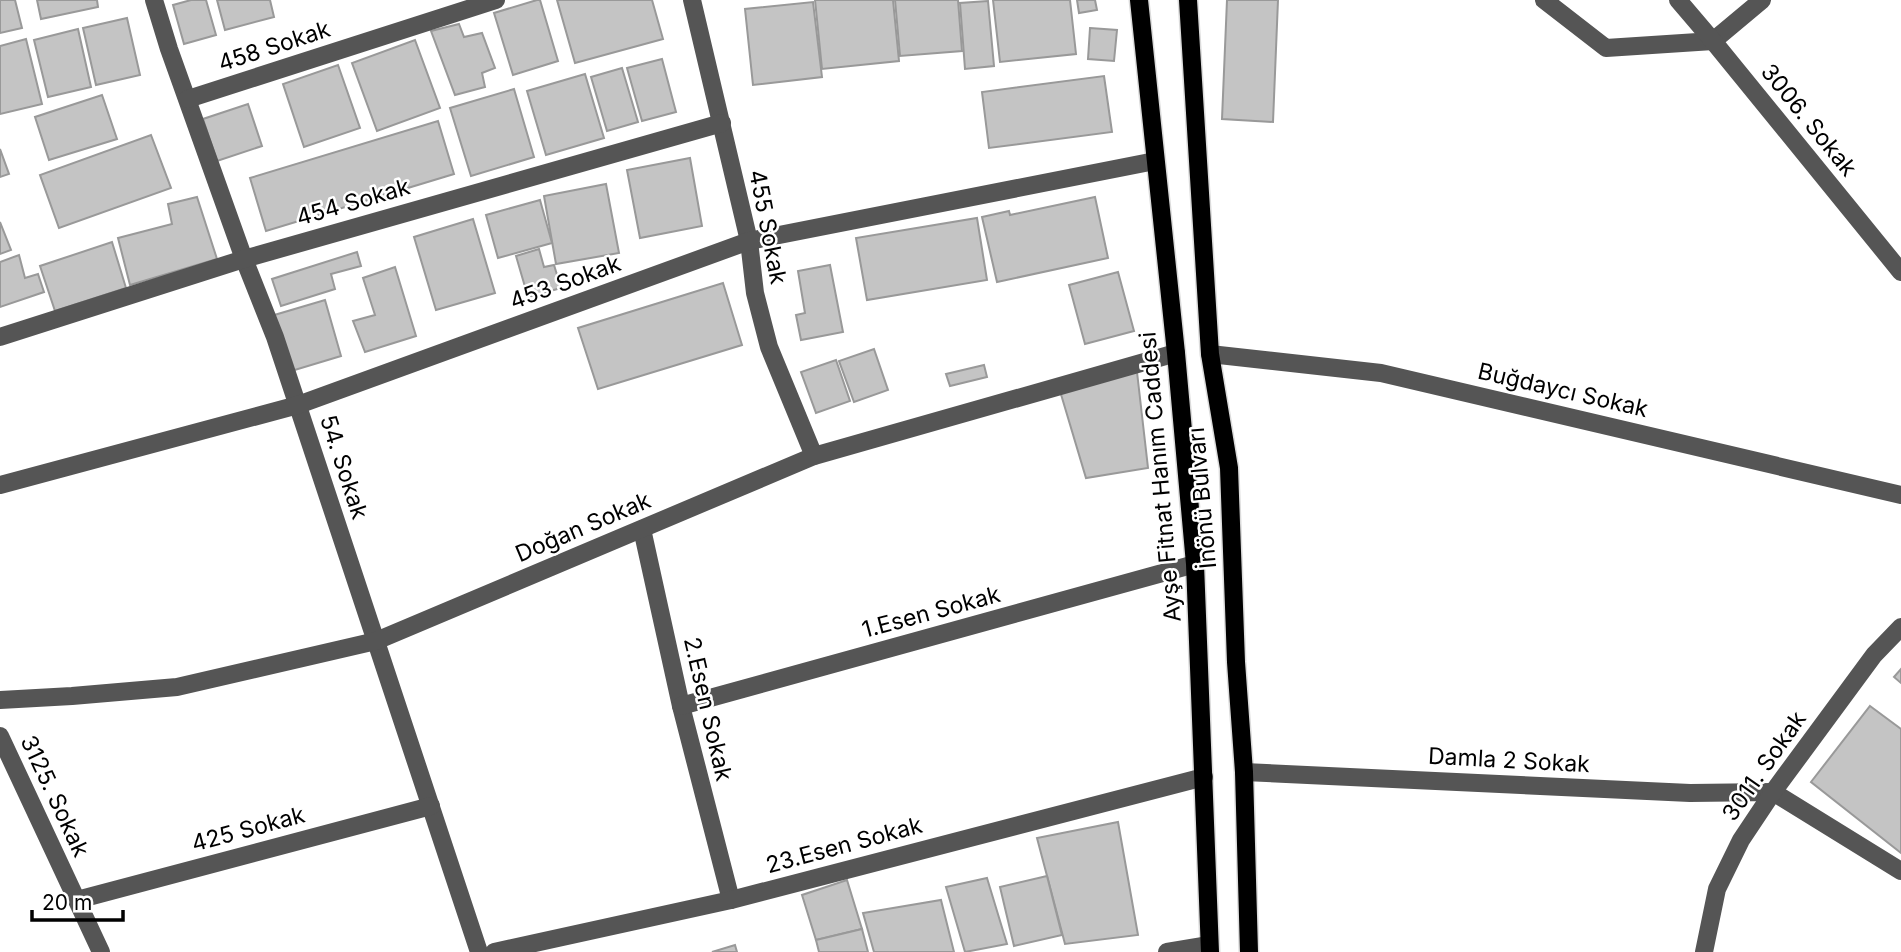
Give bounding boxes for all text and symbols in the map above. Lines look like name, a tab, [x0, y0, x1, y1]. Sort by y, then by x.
street label: 458 Sokak	[214, 15, 334, 77]
street label: 3006. Sokak	[1755, 58, 1863, 182]
street label: 455 Sokak	[743, 167, 793, 287]
street label: 454 Sokak	[293, 172, 413, 232]
street label: 453 Sokak	[506, 249, 625, 315]
street label: Ayşe Fitnat Hanım Caddesi	[1133, 331, 1187, 623]
street label: Buğdaycı Sokak	[1475, 357, 1651, 423]
street label: 54. Sokak	[314, 411, 374, 523]
street label: İnönü Bulvarı	[1182, 426, 1222, 570]
street label: Doğan Sokak	[511, 486, 655, 568]
street label: 1.Esen Sokak	[859, 580, 1004, 644]
street label: 2.Esen Sokak	[678, 634, 738, 784]
street label: 3011. Sokak	[1716, 706, 1812, 826]
street label: 3125. Sokak	[15, 731, 95, 862]
street label: Damla 2 Sokak	[1427, 742, 1591, 778]
street label: 425 Sokak	[188, 800, 308, 858]
street label: 23.Esen Sokak	[763, 811, 925, 879]
scale bar	[32, 878, 122, 922]
text: 20 m	[42, 890, 92, 915]

